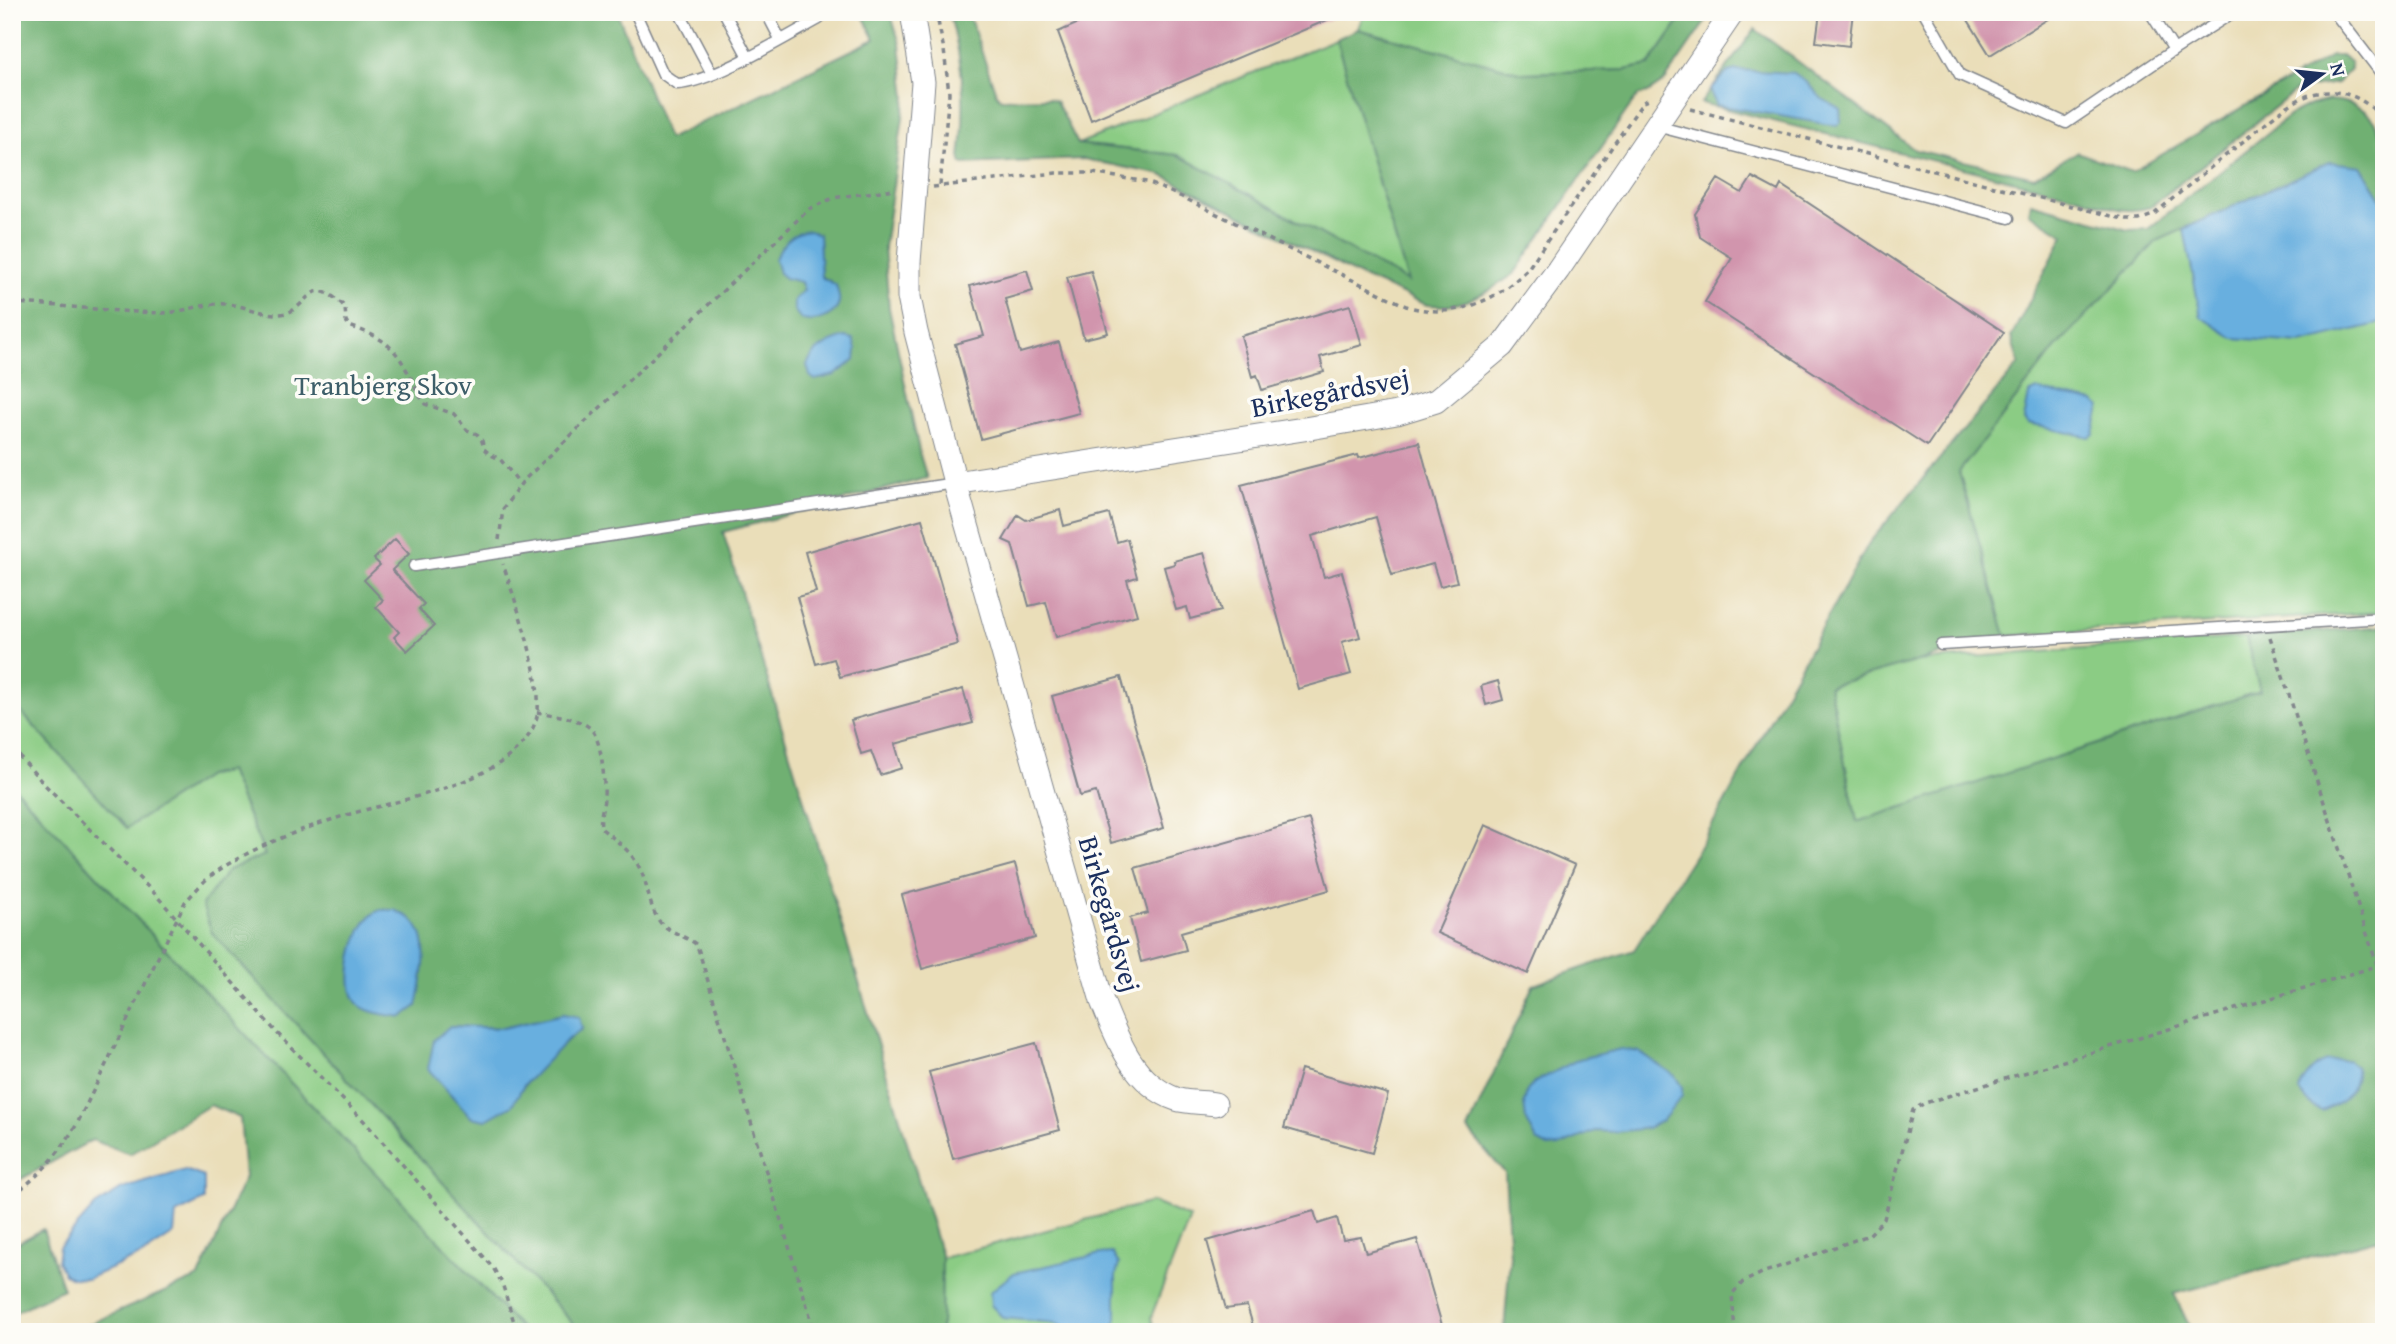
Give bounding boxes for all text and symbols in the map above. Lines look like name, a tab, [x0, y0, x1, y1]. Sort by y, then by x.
north arrow	[2288, 38, 2358, 108]
text: N	[2323, 60, 2354, 80]
street label: Birkegårdsvej	[1247, 356, 1413, 427]
park label: Tranbjerg Skov	[294, 364, 472, 405]
street label: Birkegårdsvej	[1069, 831, 1152, 997]

